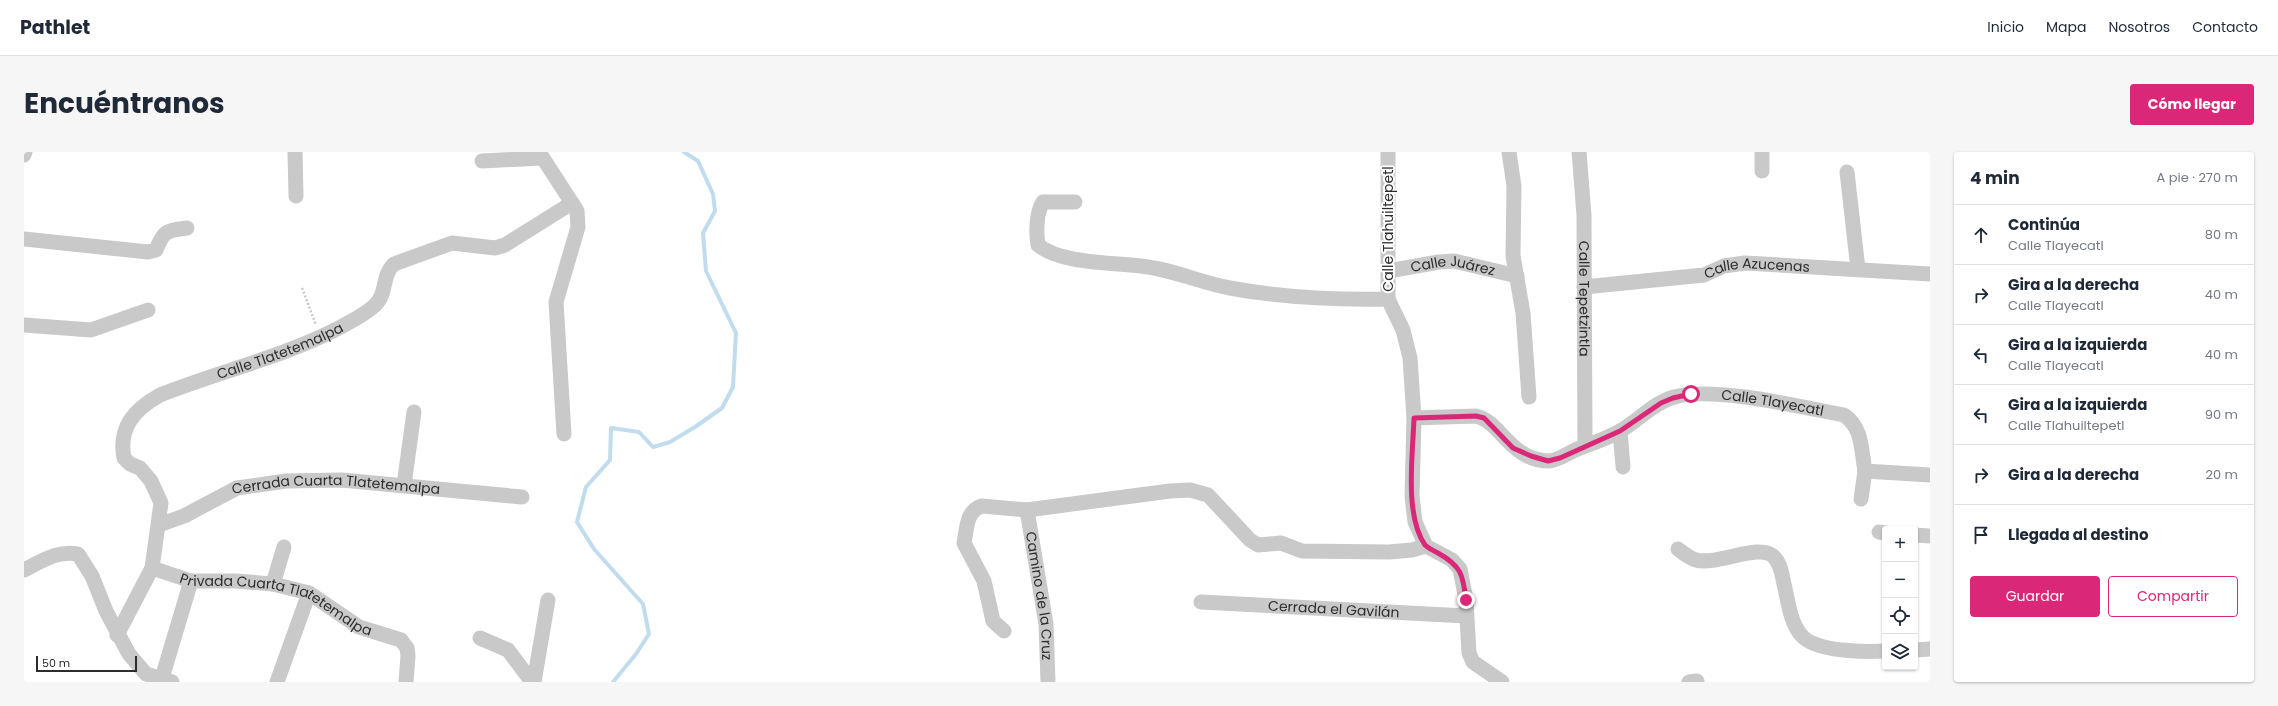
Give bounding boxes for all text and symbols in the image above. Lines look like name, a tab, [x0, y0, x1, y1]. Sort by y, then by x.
text: Pathlet	[20, 14, 90, 41]
text: Inicio	[1987, 17, 2024, 37]
text: Mapa	[2046, 17, 2087, 37]
text: Nosotros	[2109, 17, 2170, 37]
text: Contacto	[2192, 17, 2258, 37]
text: Encuéntranos	[24, 84, 225, 123]
button: Cómo llegar	[2130, 84, 2254, 125]
street label: Calle Tlahuiltepetl	[1378, 166, 1398, 292]
text: 4 min	[1970, 166, 2020, 190]
text: A pie · 270 m	[2156, 168, 2238, 187]
text: Continúa	[2008, 214, 2080, 235]
icon: ahead	[1970, 224, 1992, 246]
text: 80 m	[2205, 225, 2238, 244]
text: Calle Tlayecatl	[2008, 236, 2104, 255]
street label: Calle Tepetzintla	[1574, 241, 1595, 357]
street label: Calle Juárez	[1409, 251, 1497, 280]
street label: Calle Azucenas	[1701, 253, 1810, 284]
text: Gira a la derecha	[2008, 274, 2139, 295]
icon: right	[1970, 284, 1992, 306]
text: 40 m	[2205, 285, 2238, 304]
text: Calle Tlayecatl	[2008, 296, 2104, 315]
street label: Calle Tlatetemalpa	[214, 317, 347, 384]
text: Gira a la izquierda	[2008, 334, 2147, 355]
icon: left	[1970, 344, 1992, 366]
text: 40 m	[2205, 345, 2238, 364]
text: Calle Tlayecatl	[2008, 356, 2104, 375]
route start	[1682, 385, 1700, 403]
street label: Calle Tlayecatl	[1720, 385, 1826, 421]
text: Gira a la izquierda	[2008, 394, 2147, 415]
icon: left	[1970, 404, 1992, 426]
text: 90 m	[2205, 405, 2238, 424]
text: Calle Tlahuiltepetl	[2008, 416, 2124, 435]
icon: right	[1970, 464, 1992, 486]
text: Gira a la derecha	[2008, 464, 2139, 485]
text: 20 m	[2205, 465, 2238, 484]
street label: Cerrada Cuarta Tlatetemalpa	[230, 470, 441, 499]
icon: arrive	[1970, 524, 1992, 546]
text: Llegada al destino	[2008, 524, 2149, 545]
map controls	[1882, 526, 1918, 670]
button: +	[1882, 526, 1918, 562]
street label: Camino de la Cruz	[1021, 530, 1057, 661]
button: −	[1882, 562, 1918, 598]
street label: Privada Cuarta Tlatetemalpa	[177, 568, 375, 640]
button: Guardar	[1970, 576, 2100, 617]
button: Compartir	[2108, 576, 2238, 617]
route end	[1457, 591, 1475, 609]
street label: Cerrada el Gavilán	[1268, 596, 1400, 622]
button: locate	[1882, 598, 1918, 634]
button: layers	[1882, 634, 1918, 670]
scale bar	[36, 654, 137, 673]
text: 50 m	[42, 655, 70, 671]

